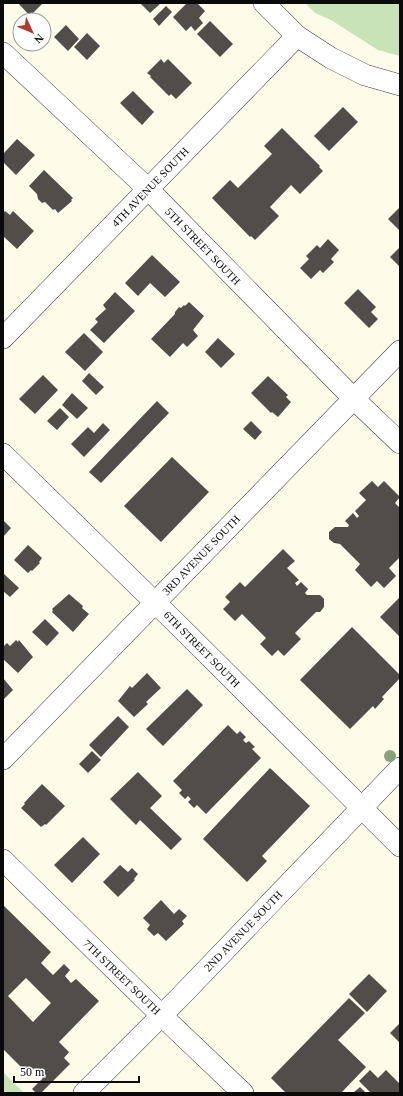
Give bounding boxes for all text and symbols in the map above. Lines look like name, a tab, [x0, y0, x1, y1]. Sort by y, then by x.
north arrow	[12, 12, 52, 52]
text: N	[32, 32, 46, 46]
street label: 4TH AVENUE SOUTH	[109, 145, 191, 229]
street label: 5TH STREET SOUTH	[163, 205, 243, 287]
street label: 3RD AVENUE SOUTH	[160, 513, 242, 597]
street label: 6TH STREET SOUTH	[162, 609, 243, 690]
street label: 2ND AVENUE SOUTH	[202, 888, 284, 974]
street label: 7TH STREET SOUTH	[81, 937, 163, 1017]
scale bar	[14, 1058, 139, 1084]
text: 50 m	[20, 1065, 45, 1079]

